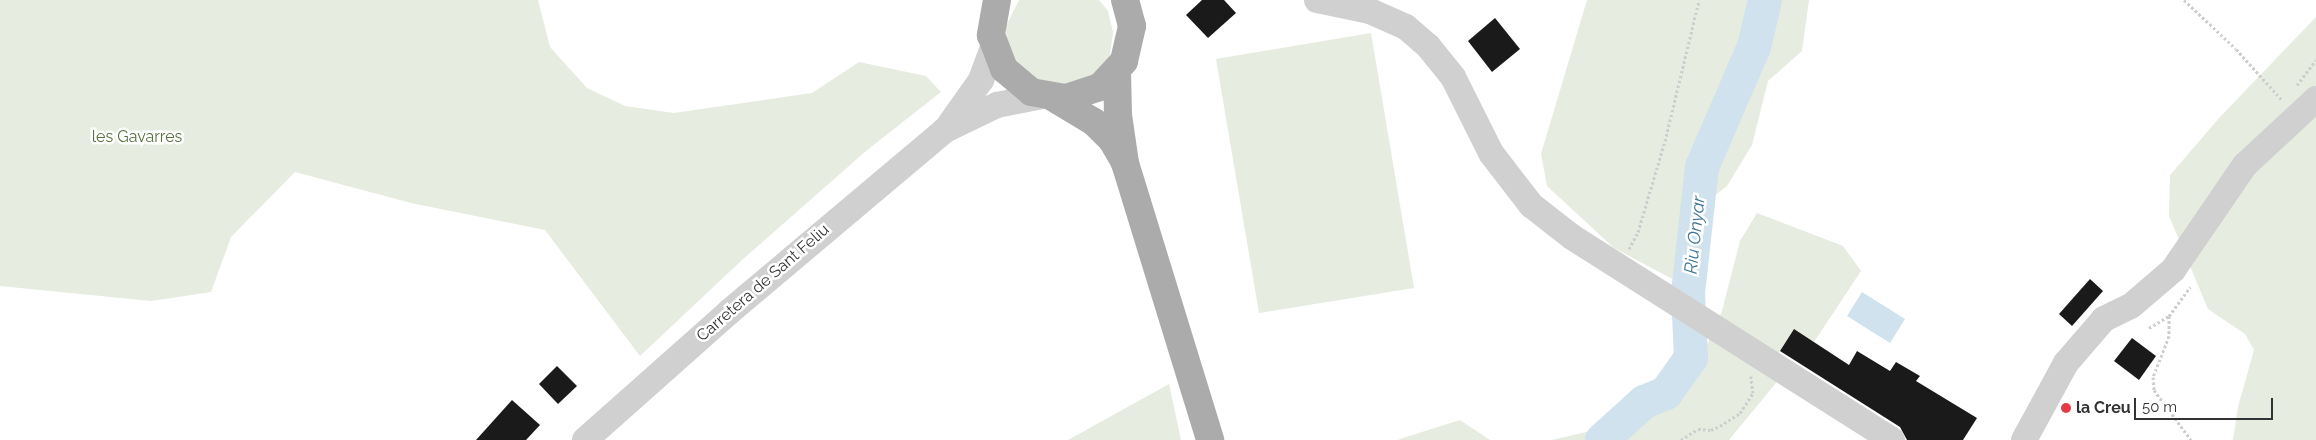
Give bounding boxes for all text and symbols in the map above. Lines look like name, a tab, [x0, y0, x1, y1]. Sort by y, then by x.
park label: les Gavarres	[92, 127, 182, 147]
water label: Riu Onyar	[1680, 195, 1710, 275]
street label: Carretera de Sant Feliu	[693, 220, 833, 346]
scale bar	[2136, 388, 2275, 420]
place label: la Creu	[2076, 398, 2131, 418]
text: 50 m	[2142, 398, 2177, 416]
marker: la Creu	[2060, 402, 2072, 414]

